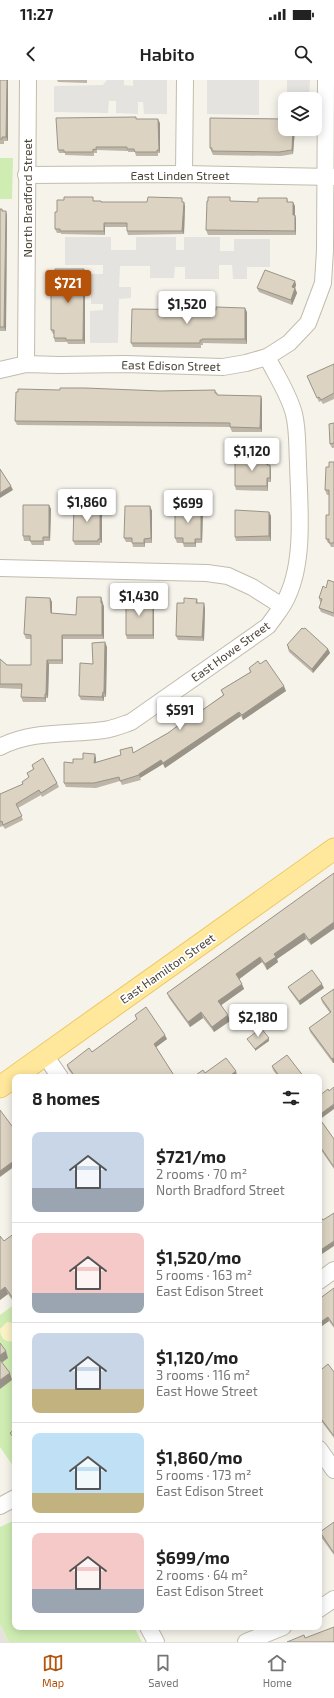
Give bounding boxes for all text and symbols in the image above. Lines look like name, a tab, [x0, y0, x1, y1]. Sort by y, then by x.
text: 11:27	[20, 5, 53, 23]
icon: back	[20, 43, 42, 65]
text: Habito	[139, 43, 195, 65]
icon: search	[292, 43, 314, 65]
map controls	[278, 92, 322, 136]
button: layers	[278, 92, 322, 136]
street label: North Bradford Street	[20, 138, 34, 257]
street label: East Linden Street	[130, 168, 230, 182]
pin: $721	[44, 270, 92, 304]
text: $721	[54, 275, 82, 291]
pin: $1,520	[154, 291, 220, 325]
text: $1,520	[167, 296, 207, 312]
street label: East Edison Street	[121, 357, 221, 373]
pin: $1,120	[219, 438, 285, 472]
text: $1,120	[233, 443, 271, 459]
pin: $1,860	[54, 489, 120, 523]
pin: $699	[164, 490, 212, 524]
text: $1,860	[67, 494, 107, 510]
text: $699	[173, 495, 203, 511]
pin: $1,430	[106, 583, 172, 617]
text: $1,430	[119, 588, 159, 604]
street label: East Howe Street	[188, 618, 272, 684]
pin: $591	[156, 697, 204, 731]
text: $591	[166, 702, 194, 718]
street label: East Hamilton Street	[117, 930, 217, 1006]
pin: $2,180	[225, 1004, 291, 1038]
text: $2,180	[238, 1009, 278, 1025]
icon: filters	[280, 1087, 302, 1109]
text: 8 homes	[32, 1088, 100, 1108]
text: $721/mo	[156, 1146, 226, 1166]
icon: home	[64, 1148, 112, 1196]
text: 2 rooms · 70 m²	[156, 1166, 247, 1182]
text: North Bradford Street	[156, 1182, 285, 1198]
text: $1,520/mo	[156, 1247, 241, 1267]
icon: home	[64, 1249, 112, 1297]
text: 5 rooms · 163 m²	[156, 1267, 252, 1283]
text: East Edison Street	[156, 1283, 263, 1299]
text: $1,120/mo	[156, 1347, 238, 1367]
icon: home	[64, 1349, 112, 1397]
text: 3 rooms · 116 m²	[156, 1367, 250, 1383]
text: East Howe Street	[156, 1383, 258, 1399]
text: $1,860/mo	[156, 1447, 243, 1467]
icon: home	[64, 1449, 112, 1497]
text: 5 rooms · 173 m²	[156, 1467, 251, 1483]
text: East Edison Street	[156, 1483, 263, 1499]
text: $699/mo	[156, 1547, 230, 1567]
icon: home	[64, 1549, 112, 1597]
text: 2 rooms · 64 m²	[156, 1567, 248, 1583]
text: East Edison Street	[156, 1583, 263, 1599]
tab: Map	[42, 1652, 64, 1689]
tab: Saved	[148, 1652, 179, 1689]
tab: Home	[263, 1652, 292, 1689]

